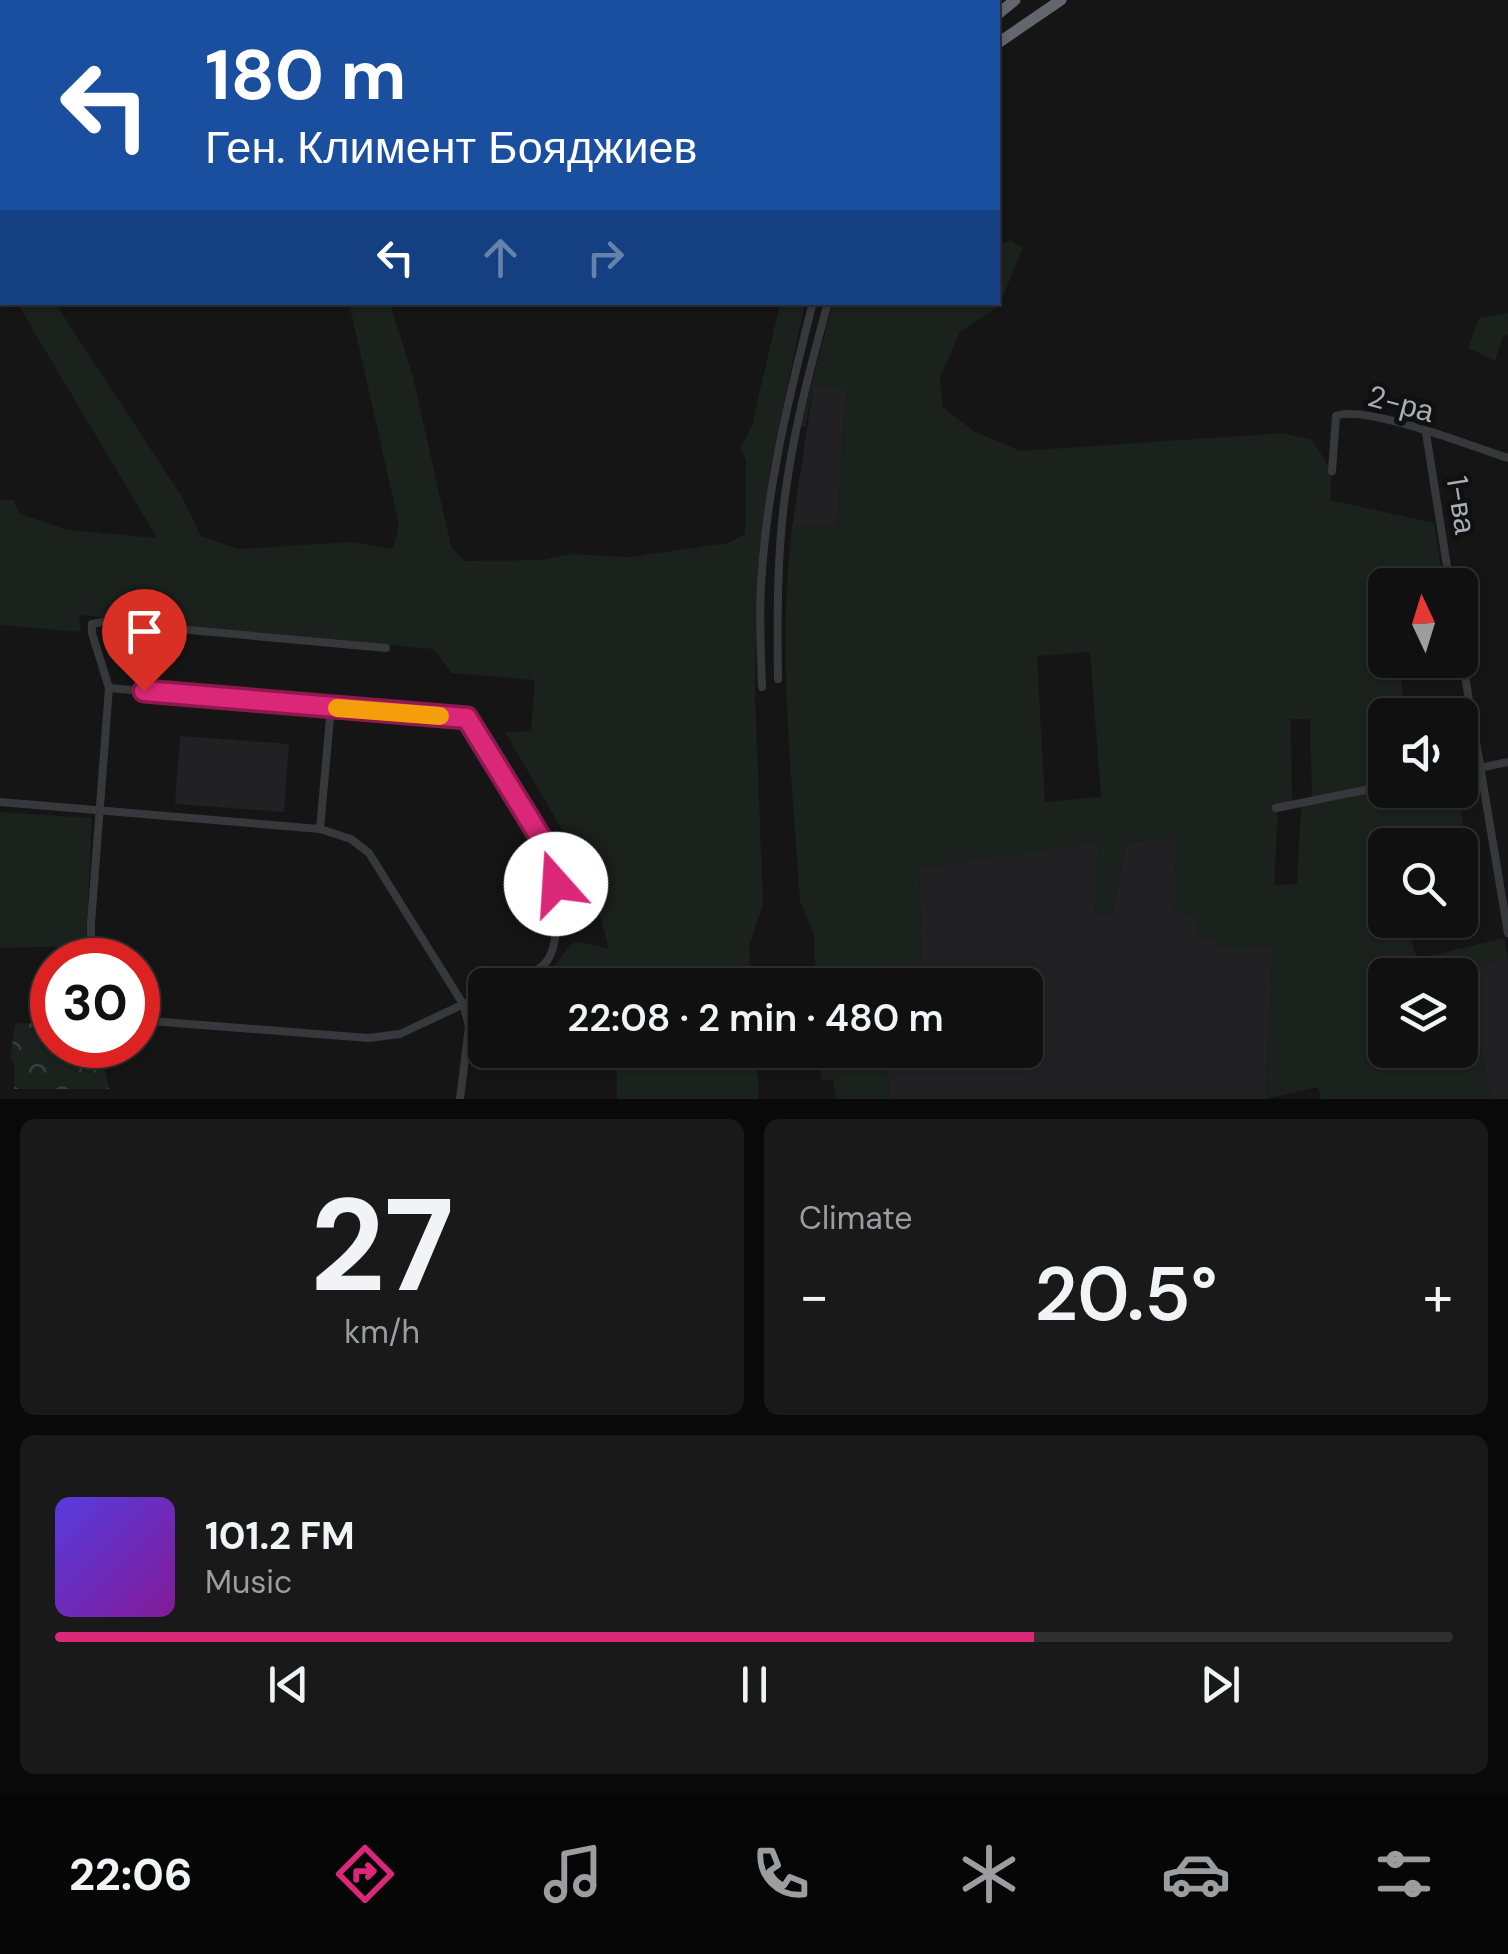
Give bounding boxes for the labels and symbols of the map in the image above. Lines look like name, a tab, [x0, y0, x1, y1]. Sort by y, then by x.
street label: 2-ра	[1364, 376, 1439, 431]
street label: 1-ва	[1438, 473, 1485, 537]
north arrow	[1368, 568, 1478, 678]
pin	[102, 589, 187, 692]
position arrow	[504, 832, 608, 936]
speed limit sign: 30	[30, 938, 160, 1068]

